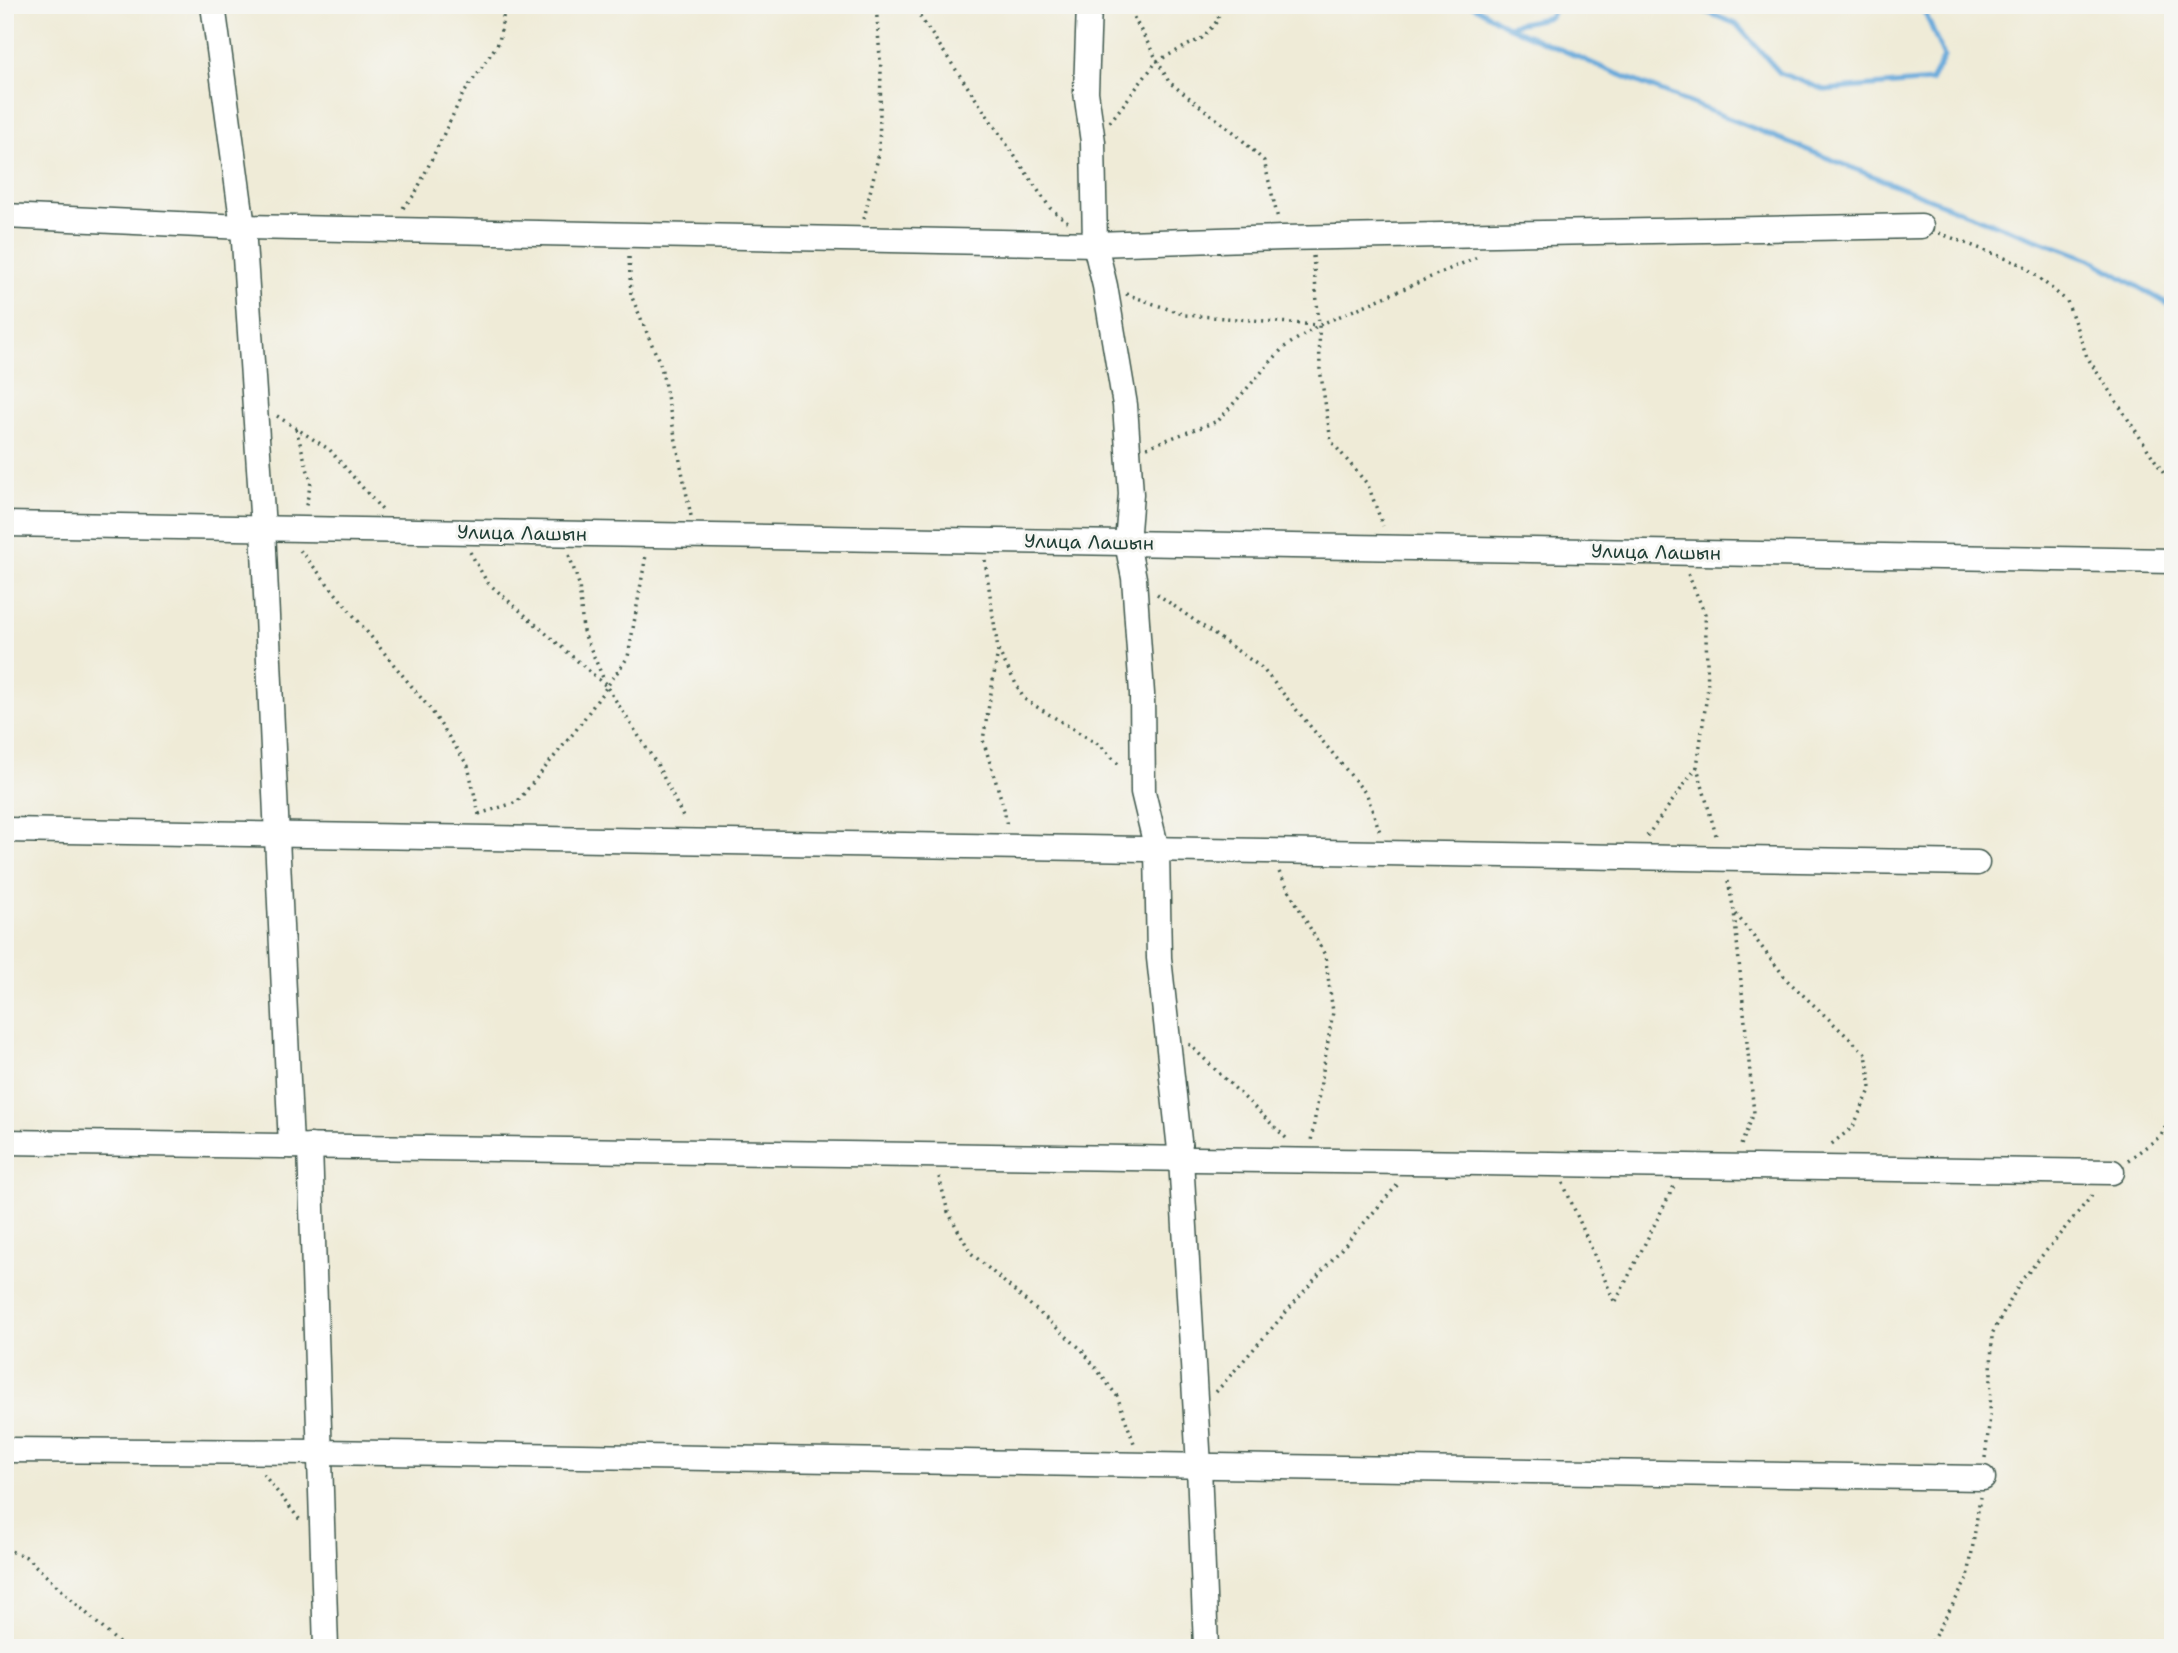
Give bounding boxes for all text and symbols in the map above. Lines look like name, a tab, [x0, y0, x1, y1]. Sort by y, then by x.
street label: Улица Лашын	[457, 519, 587, 547]
street label: Улица Лашын	[1024, 528, 1154, 556]
street label: Улица Лашын	[1591, 538, 1721, 566]

